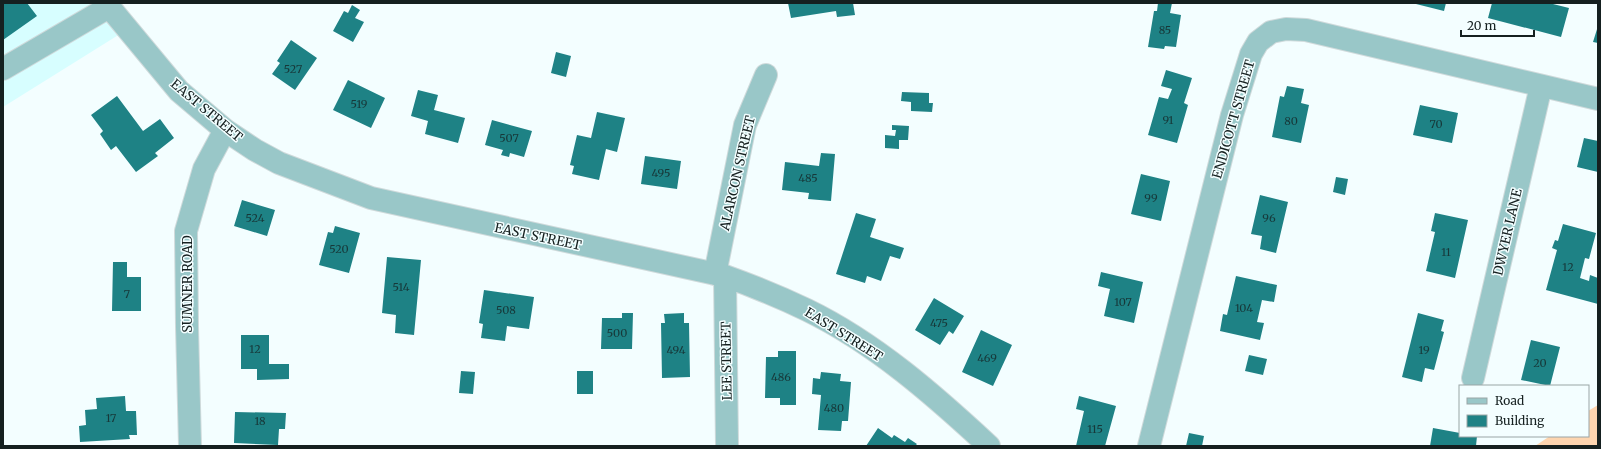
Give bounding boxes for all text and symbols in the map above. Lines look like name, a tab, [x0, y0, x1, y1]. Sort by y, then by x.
scale bar	[1461, 12, 1534, 38]
text: 20 m	[1467, 18, 1496, 33]
house number: 85	[1159, 23, 1171, 37]
street label: ENDICOTT STREET	[1208, 58, 1259, 181]
house number: 527	[284, 62, 302, 76]
street label: EAST STREET	[167, 75, 246, 145]
house number: 519	[351, 97, 368, 111]
house number: 91	[1162, 113, 1174, 127]
street label: ALARCON STREET	[716, 114, 759, 233]
house number: 80	[1284, 114, 1298, 128]
house number: 70	[1429, 117, 1443, 131]
house number: 507	[499, 131, 519, 145]
house number: 495	[652, 166, 670, 180]
house number: 485	[798, 171, 818, 185]
street label: DWYER LANE	[1489, 186, 1526, 277]
house number: 99	[1144, 191, 1158, 205]
house number: 524	[246, 211, 265, 225]
house number: 96	[1262, 211, 1276, 225]
street label: EAST STREET	[493, 219, 583, 254]
street label: SUMNER ROAD	[179, 235, 196, 333]
house number: 520	[329, 242, 349, 256]
house number: 11	[1441, 245, 1451, 259]
house number: 12	[1562, 260, 1574, 274]
house number: 514	[392, 280, 410, 294]
house number: 7	[124, 287, 130, 301]
house number: 107	[1114, 295, 1132, 309]
house number: 104	[1235, 301, 1253, 315]
house number: 508	[496, 303, 516, 317]
street label: EAST STREET	[802, 304, 886, 365]
house number: 475	[930, 316, 948, 330]
street label: LEE STREET	[717, 322, 736, 400]
house number: 500	[607, 326, 627, 340]
house number: 12	[249, 342, 261, 356]
house number: 494	[666, 343, 686, 357]
house number: 19	[1418, 343, 1430, 357]
house number: 469	[977, 351, 997, 365]
house number: 20	[1533, 356, 1547, 370]
house number: 486	[771, 370, 791, 384]
legend	[1459, 385, 1589, 437]
text: Road	[1495, 393, 1524, 408]
house number: 480	[824, 401, 844, 415]
house number: 17	[106, 411, 116, 425]
text: Building	[1495, 413, 1545, 428]
house number: 18	[254, 414, 266, 428]
house number: 115	[1087, 422, 1103, 436]

